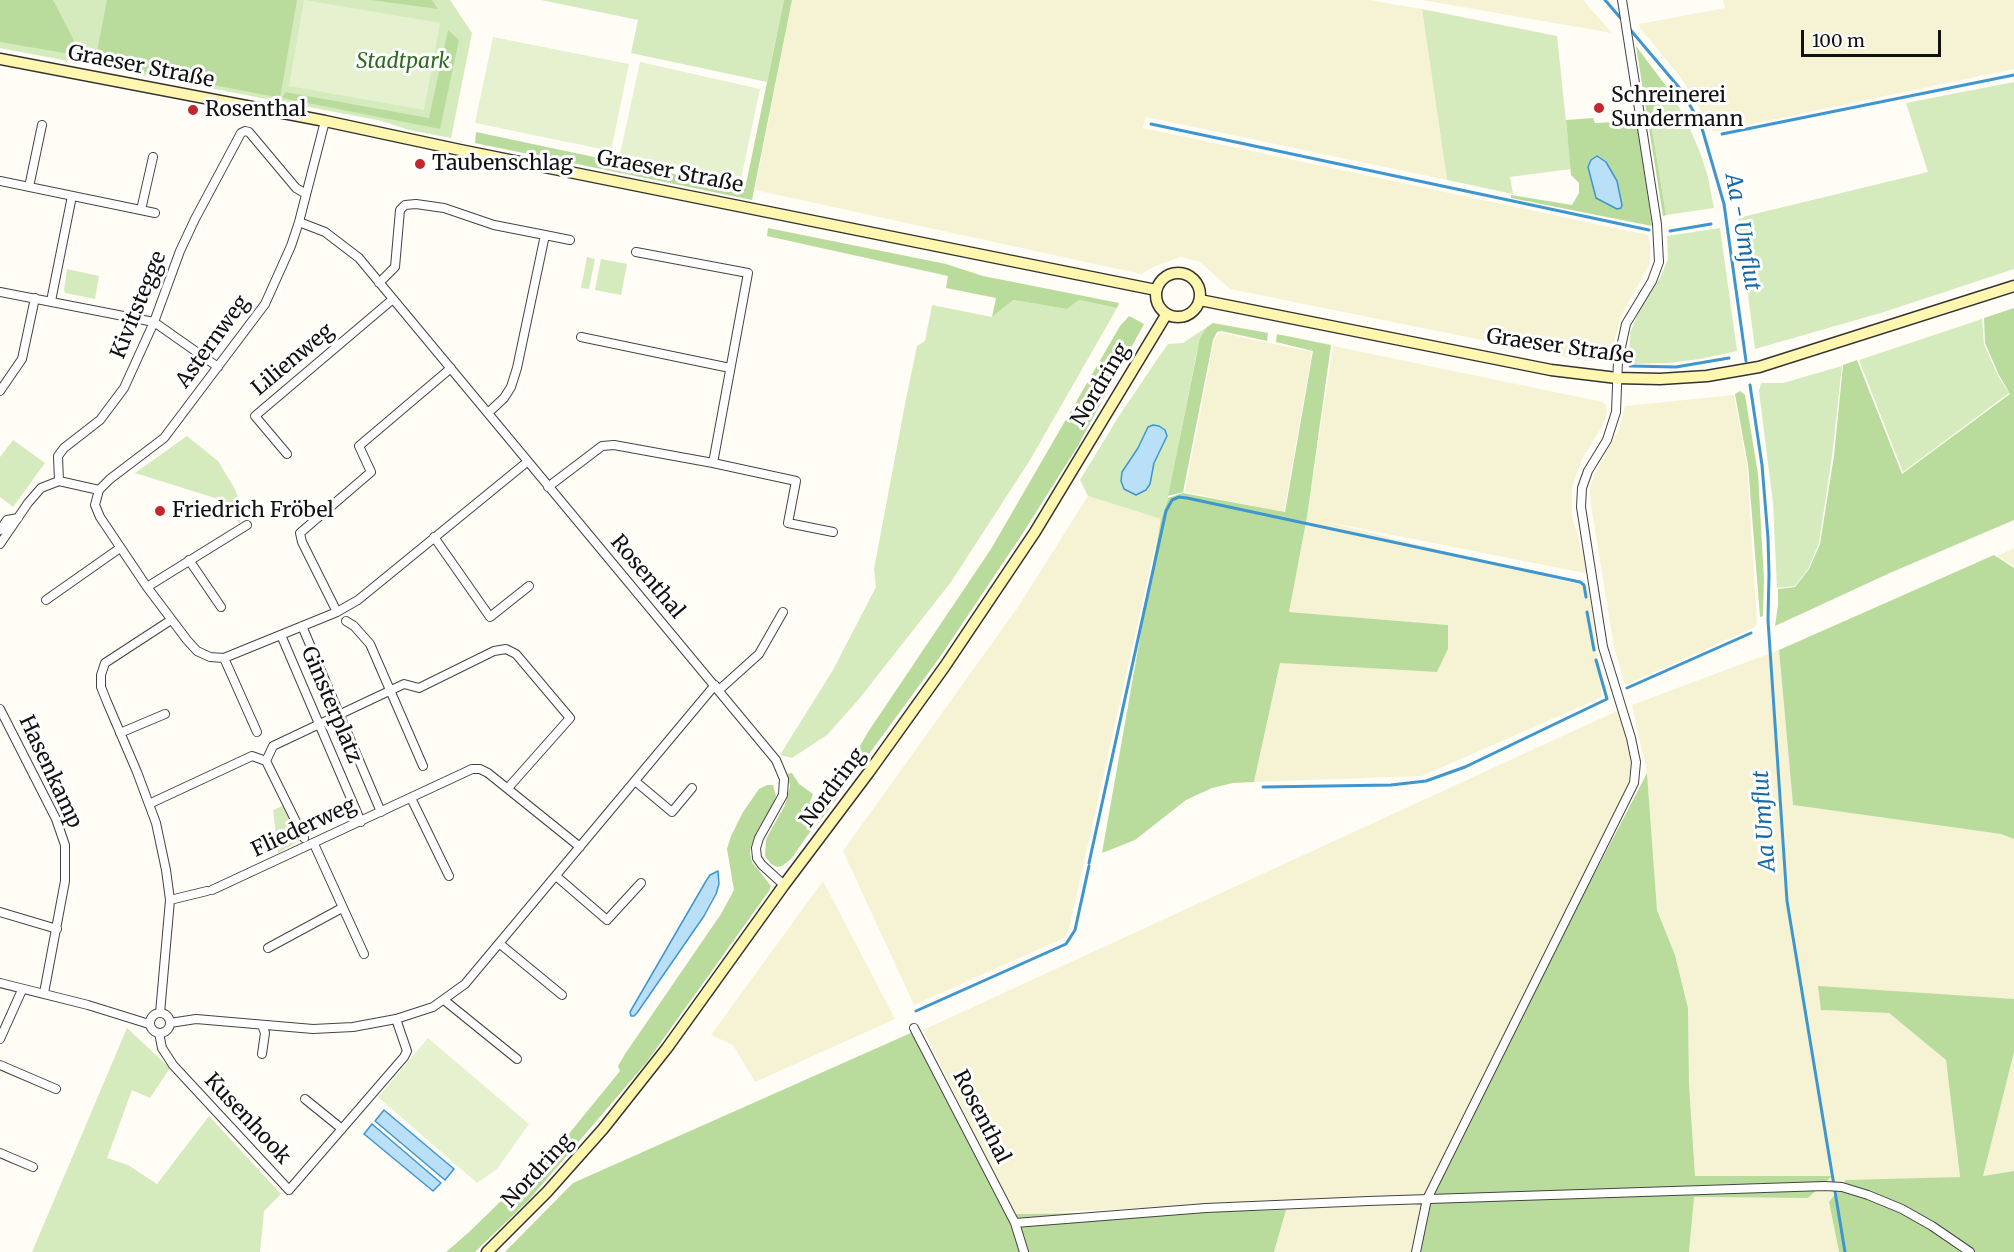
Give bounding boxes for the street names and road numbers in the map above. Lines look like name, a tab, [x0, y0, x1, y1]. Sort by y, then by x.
street label: Graeser Straße	[66, 40, 216, 94]
street label: Graeser Straße	[595, 145, 745, 199]
street label: Kivitstegge	[106, 248, 172, 362]
street label: Asternweg	[171, 291, 255, 393]
street label: Lilienweg	[247, 319, 339, 401]
street label: Graeser Straße	[1485, 324, 1635, 370]
street label: Nordring	[1066, 339, 1136, 431]
street label: Rosenthal	[605, 530, 689, 624]
street label: Ginsterplatz	[295, 643, 367, 767]
street label: Hasenkamp	[13, 712, 87, 832]
street label: Nordring	[795, 744, 871, 832]
street label: Fliederweg	[248, 793, 360, 863]
street label: Rosenthal	[947, 1066, 1015, 1168]
street label: Kusenhook	[199, 1068, 295, 1170]
street label: Nordring	[497, 1129, 579, 1213]

